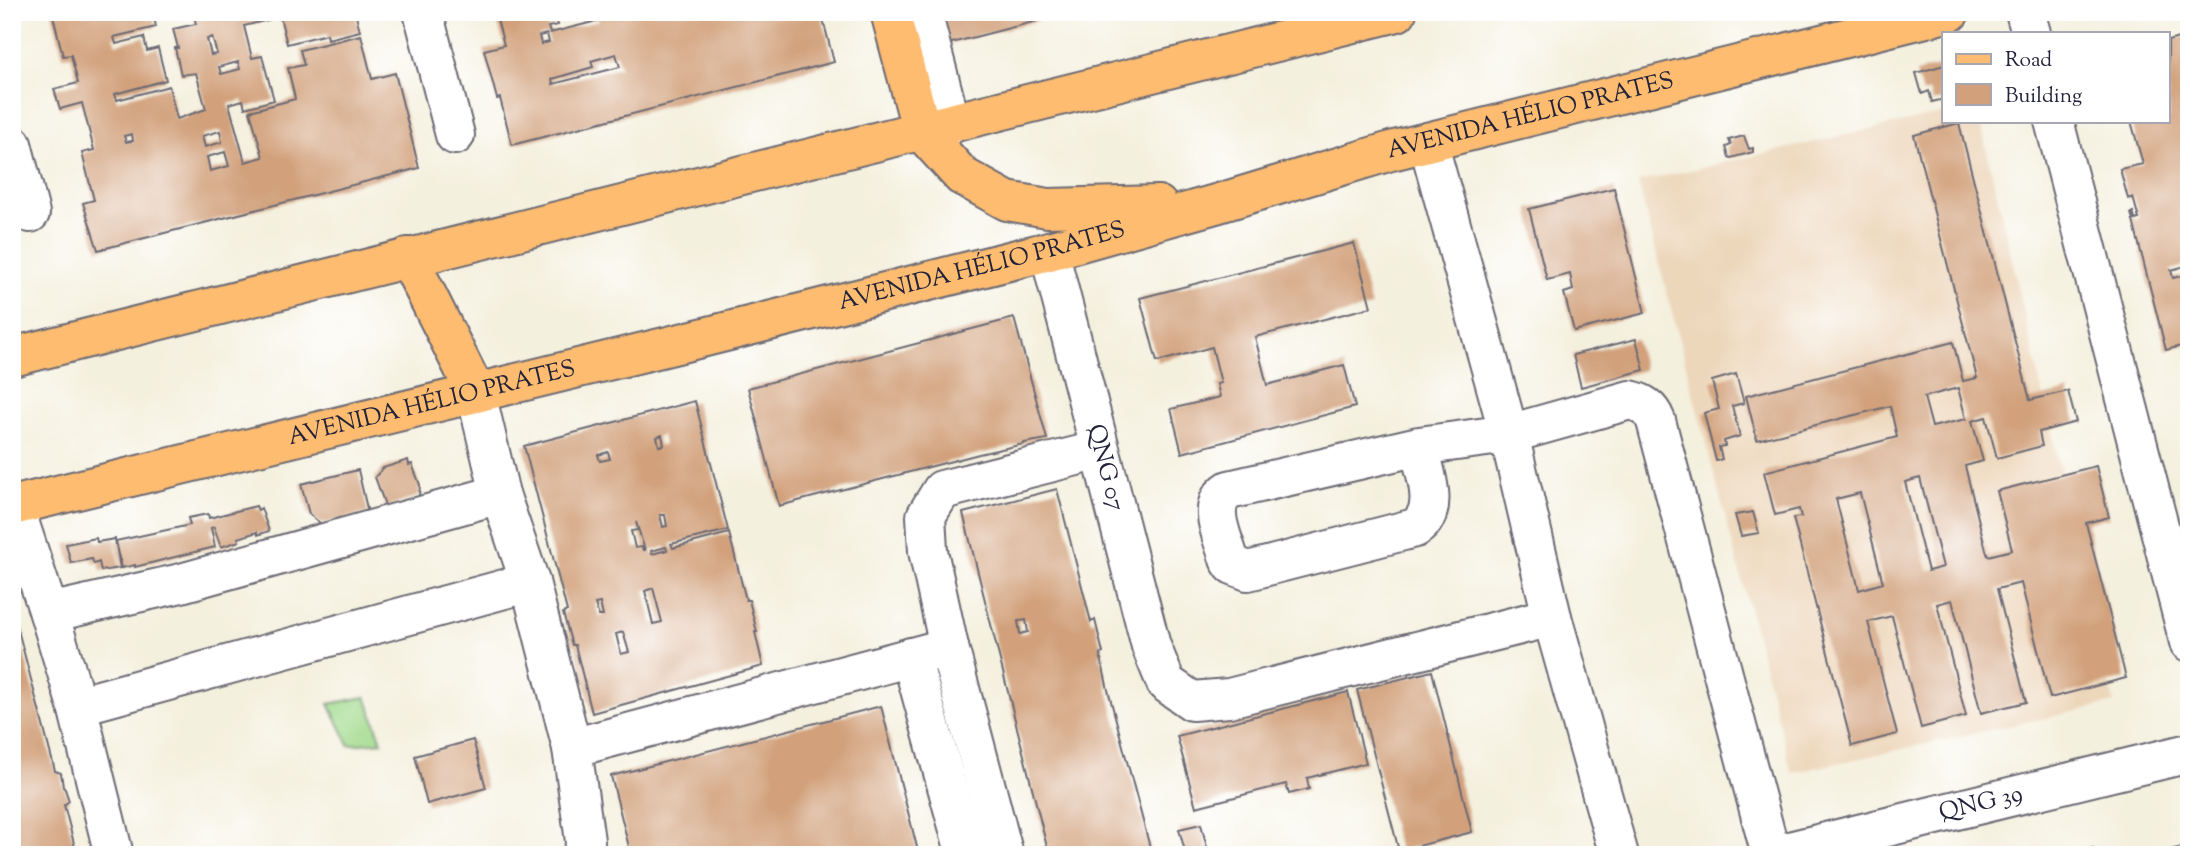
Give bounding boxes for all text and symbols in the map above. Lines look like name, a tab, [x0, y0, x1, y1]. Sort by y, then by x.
legend	[1942, 32, 2170, 122]
text: Road	[2005, 46, 2052, 76]
street label: AVENIDA HÉLIO PRATES	[1383, 64, 1678, 168]
text: Building	[2005, 82, 2082, 112]
street label: AVENIDA HÉLIO PRATES	[835, 213, 1129, 320]
street label: AVENIDA HÉLIO PRATES	[284, 352, 579, 455]
street label: QNG 07	[1077, 421, 1133, 515]
street label: QNG 39	[1936, 777, 2026, 831]

